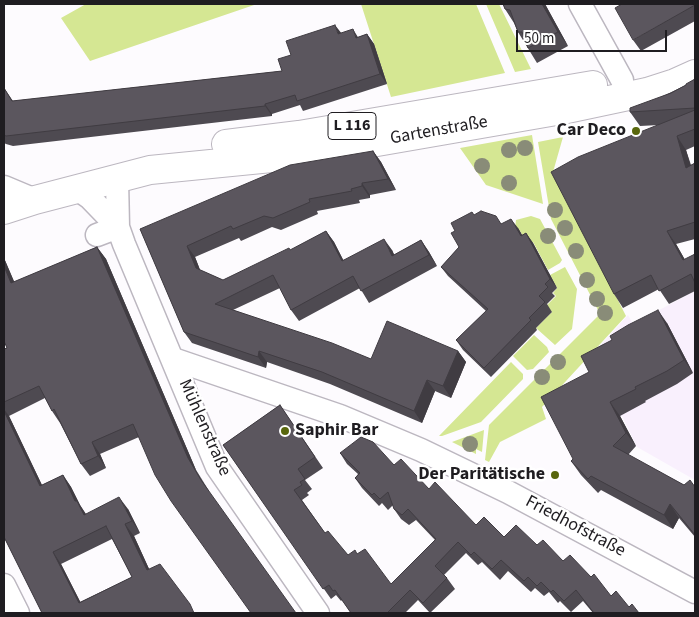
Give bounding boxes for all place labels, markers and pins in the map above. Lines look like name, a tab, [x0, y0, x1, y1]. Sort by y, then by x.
place label: Car Deco	[557, 120, 626, 142]
marker: Car Deco	[630, 125, 642, 137]
place label: Saphir Bar	[295, 420, 378, 442]
marker: Saphir Bar	[279, 425, 291, 437]
place label: Der Paritätische	[418, 464, 545, 486]
marker: Der Paritätische	[549, 469, 561, 481]

